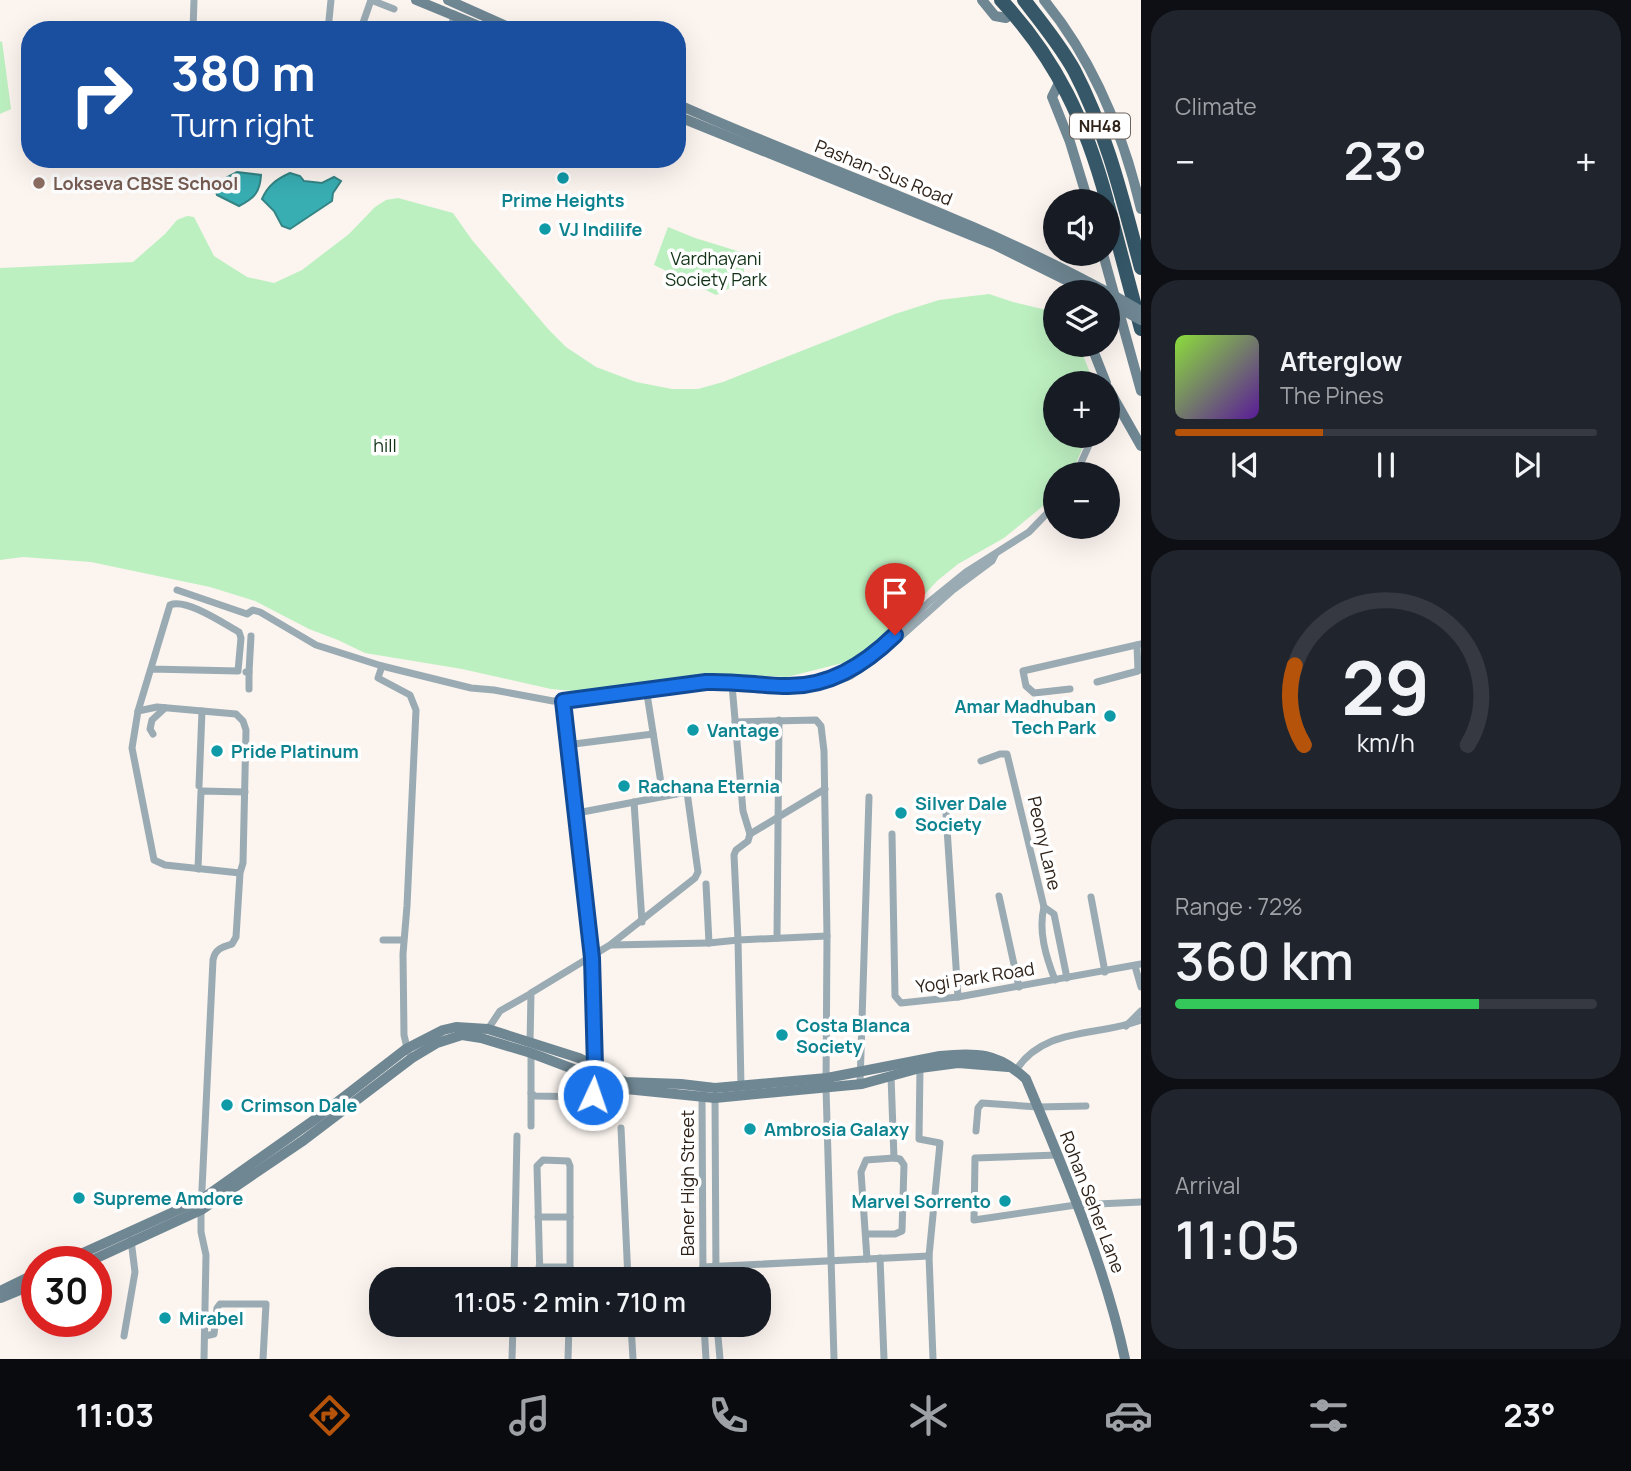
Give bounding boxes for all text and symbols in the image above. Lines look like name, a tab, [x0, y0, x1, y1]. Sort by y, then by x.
text: 380 m	[171, 39, 316, 106]
icon: right	[56, 49, 147, 140]
text: Climate	[1175, 90, 1257, 122]
text: Turn right	[171, 103, 314, 147]
road number: NH48	[1070, 114, 1130, 138]
text: 23°	[1343, 125, 1427, 196]
street label: Pashan-Sus Road	[812, 133, 956, 211]
text: −	[1175, 135, 1196, 187]
text: +	[1575, 135, 1597, 187]
marker: Prime Heights	[555, 170, 571, 186]
place label: Lokseva CBSE School	[53, 171, 238, 195]
marker: Lokseva CBSE School	[31, 175, 47, 191]
place label: Prime Heights	[502, 188, 625, 212]
map controls	[1043, 189, 1120, 539]
button: sound	[1043, 189, 1120, 266]
place label: VJ Indilife	[559, 217, 642, 241]
marker: VJ Indilife	[537, 221, 553, 237]
park label: Vardhayani Society Park	[665, 246, 768, 291]
button: layers	[1043, 280, 1120, 357]
text: Afterglow	[1280, 343, 1402, 379]
button: +	[1043, 371, 1120, 448]
text: The Pines	[1280, 379, 1384, 411]
park label: hill	[373, 433, 397, 457]
icon: previous	[1226, 446, 1264, 484]
icon: pause	[1367, 446, 1405, 484]
icon: next	[1508, 446, 1546, 484]
button: −	[1043, 462, 1120, 539]
pin	[865, 563, 925, 635]
icon: arrive	[876, 574, 914, 612]
text: 29	[1342, 638, 1430, 738]
place label: Amar Madhuban Tech Park	[955, 694, 1097, 739]
marker: Amar Madhuban Tech Park	[1102, 708, 1118, 724]
place label: Vantage	[707, 718, 780, 742]
marker: Vantage	[685, 722, 701, 738]
text: km/h	[1357, 725, 1415, 760]
place label: Pride Platinum	[231, 739, 359, 763]
marker: Pride Platinum	[209, 743, 225, 759]
place label: Rachana Eternia	[638, 774, 780, 798]
marker: Rachana Eternia	[616, 778, 632, 794]
place label: Silver Dale Society	[915, 791, 1007, 836]
street label: Peony Lane	[1023, 794, 1067, 892]
marker: Silver Dale Society	[893, 805, 909, 821]
text: Range · 72%	[1175, 890, 1303, 922]
text: 360 km	[1175, 925, 1354, 996]
street label: Yogi Park Road	[914, 956, 1036, 998]
place label: Costa Blanca Society	[796, 1013, 910, 1058]
marker: Costa Blanca Society	[774, 1027, 790, 1043]
position arrow	[556, 1058, 630, 1132]
place label: Crimson Dale	[241, 1093, 357, 1117]
marker: Crimson Dale	[219, 1097, 235, 1113]
street label: Baner High Street	[675, 1110, 699, 1256]
place label: Ambrosia Galaxy	[764, 1117, 909, 1141]
marker: Ambrosia Galaxy	[742, 1121, 758, 1137]
street label: Rohan Seher Lane	[1055, 1128, 1131, 1276]
text: Arrival	[1175, 1169, 1241, 1201]
place label: Supreme Amdore	[93, 1186, 244, 1210]
place label: Marvel Sorrento	[852, 1189, 991, 1213]
marker: Supreme Amdore	[71, 1190, 87, 1206]
marker: Marvel Sorrento	[997, 1193, 1013, 1209]
text: 11:05	[1175, 1204, 1300, 1275]
speed limit sign: 30	[21, 1246, 112, 1337]
text: 11:05 · 2 min · 710 m	[454, 1284, 686, 1320]
place label: Mirabel	[179, 1306, 244, 1330]
marker: Mirabel	[157, 1310, 173, 1326]
icon: directions	[305, 1391, 354, 1440]
icon: music	[505, 1391, 554, 1440]
icon: phone	[704, 1391, 753, 1440]
icon: climate	[904, 1391, 953, 1440]
icon: car	[1104, 1391, 1153, 1440]
icon: filters	[1304, 1391, 1353, 1440]
text: 11:03	[75, 1393, 154, 1437]
text: 23°	[1504, 1393, 1556, 1437]

